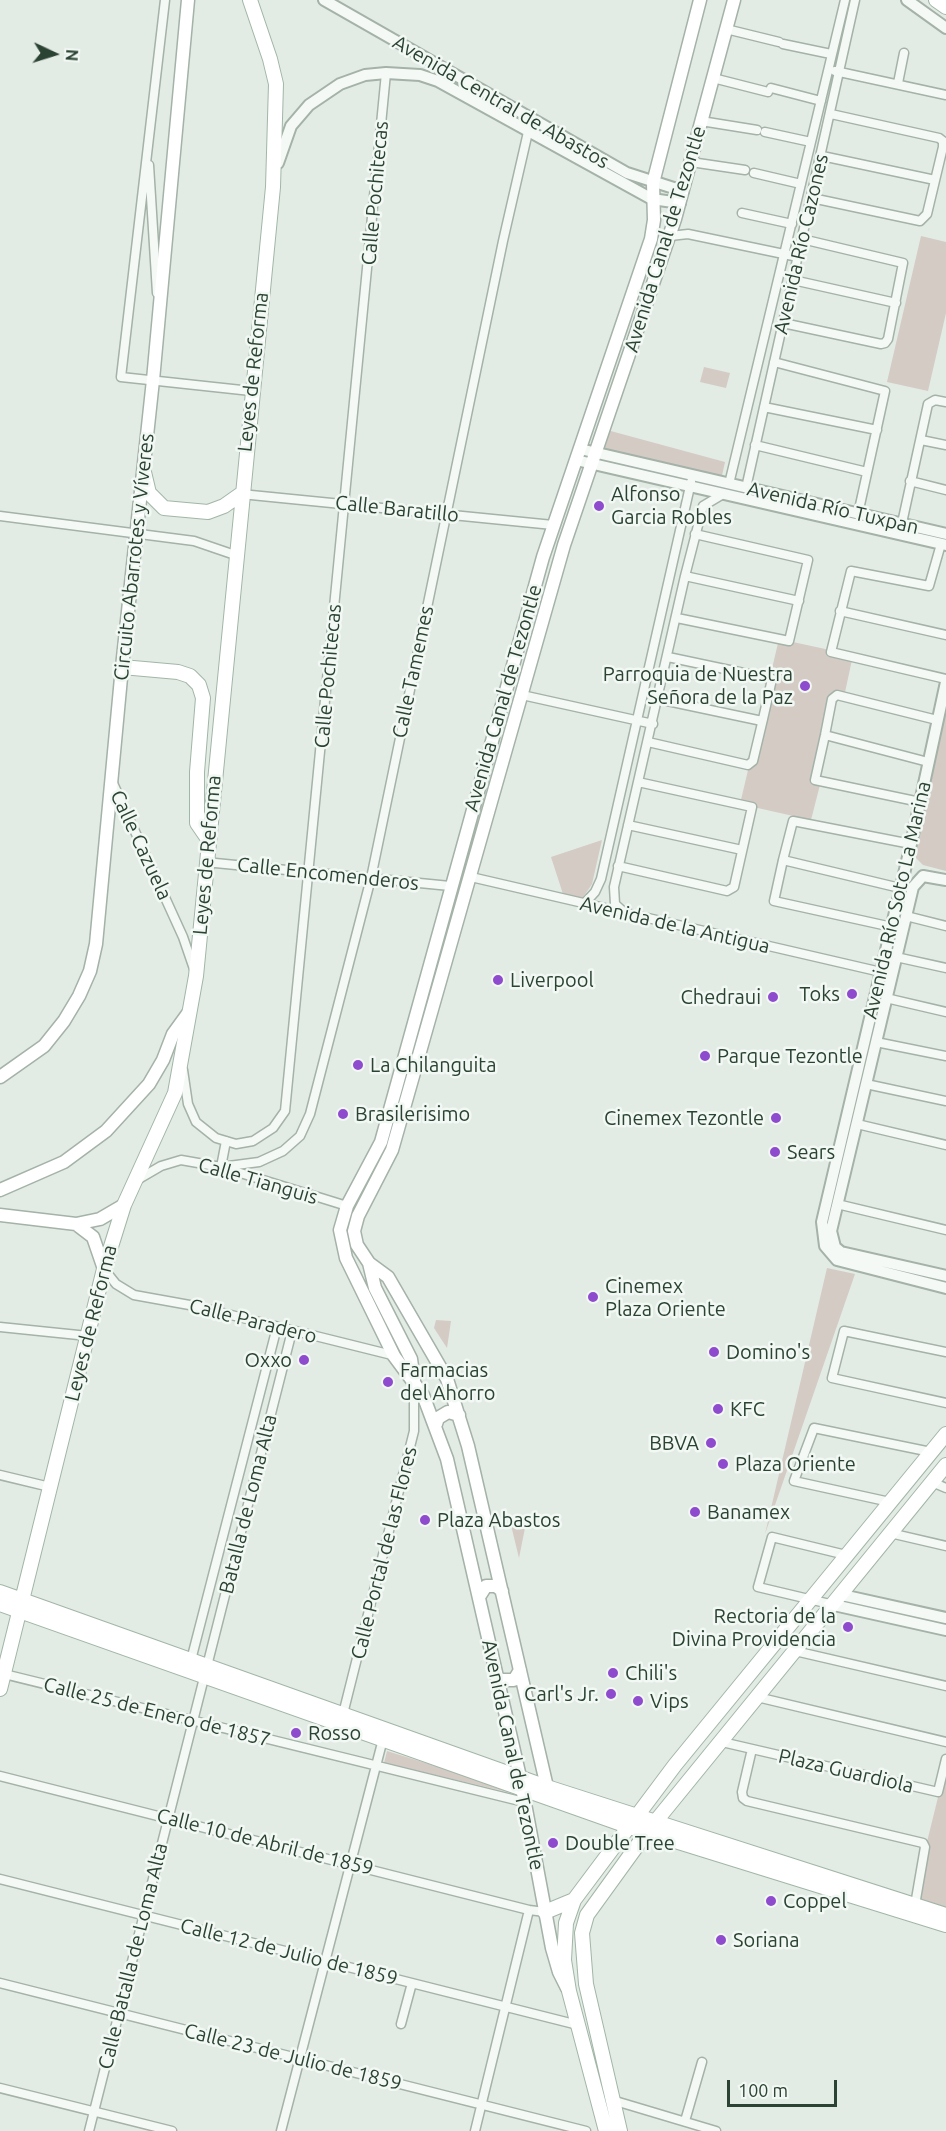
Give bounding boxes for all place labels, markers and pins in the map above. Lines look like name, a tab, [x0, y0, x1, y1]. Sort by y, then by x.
place label: Alfonso Garcia Robles	[611, 482, 732, 529]
marker: Alfonso Garcia Robles	[592, 499, 606, 513]
place label: Parroquia de Nuestra Señora de la Paz	[603, 662, 793, 709]
marker: Parroquia de Nuestra Señora de la Paz	[798, 679, 812, 693]
place label: Liverpool	[510, 968, 594, 992]
marker: Liverpool	[491, 973, 505, 987]
place label: Toks	[799, 982, 840, 1006]
place label: Chedraui	[680, 985, 761, 1009]
marker: Toks	[845, 987, 859, 1001]
marker: Chedraui	[766, 990, 780, 1004]
place label: Parque Tezontle	[717, 1044, 863, 1068]
marker: Parque Tezontle	[698, 1049, 712, 1063]
place label: La Chilanguita	[370, 1053, 496, 1077]
marker: La Chilanguita	[351, 1058, 365, 1072]
place label: Brasilerisimo	[355, 1102, 470, 1126]
place label: Cinemex Tezontle	[604, 1106, 764, 1130]
marker: Brasilerisimo	[336, 1107, 350, 1121]
marker: Cinemex Tezontle	[769, 1111, 783, 1125]
place label: Sears	[787, 1140, 835, 1164]
marker: Sears	[768, 1145, 782, 1159]
place label: Cinemex Plaza Oriente	[605, 1274, 726, 1321]
marker: Cinemex Plaza Oriente	[586, 1290, 600, 1304]
place label: Domino's	[726, 1340, 810, 1364]
marker: Domino's	[707, 1345, 721, 1359]
place label: Oxxo	[244, 1348, 292, 1372]
marker: Oxxo	[297, 1353, 311, 1367]
place label: Farmacias del Ahorro	[400, 1358, 496, 1405]
marker: Farmacias del Ahorro	[381, 1375, 395, 1389]
place label: KFC	[730, 1397, 765, 1421]
marker: KFC	[711, 1402, 725, 1416]
place label: BBVA	[649, 1431, 699, 1455]
marker: BBVA	[704, 1436, 718, 1450]
place label: Plaza Oriente	[735, 1452, 856, 1476]
marker: Plaza Oriente	[716, 1457, 730, 1471]
place label: Banamex	[707, 1500, 790, 1524]
marker: Banamex	[688, 1505, 702, 1519]
place label: Plaza Abastos	[437, 1508, 560, 1532]
marker: Plaza Abastos	[418, 1513, 432, 1527]
place label: Rectoria de la Divina Providencia	[672, 1604, 836, 1651]
marker: Rectoria de la Divina Providencia	[841, 1620, 855, 1634]
place label: Chili's	[625, 1661, 677, 1685]
marker: Chili's	[606, 1666, 620, 1680]
place label: Carl's Jr.	[524, 1682, 599, 1706]
marker: Carl's Jr.	[604, 1687, 618, 1701]
place label: Vips	[650, 1689, 689, 1713]
marker: Vips	[631, 1694, 645, 1708]
place label: Rosso	[308, 1721, 361, 1745]
marker: Rosso	[289, 1726, 303, 1740]
place label: Double Tree	[565, 1831, 675, 1855]
marker: Double Tree	[546, 1836, 560, 1850]
place label: Coppel	[783, 1889, 847, 1913]
marker: Coppel	[764, 1894, 778, 1908]
place label: Soriana	[733, 1928, 800, 1952]
marker: Soriana	[714, 1933, 728, 1947]

